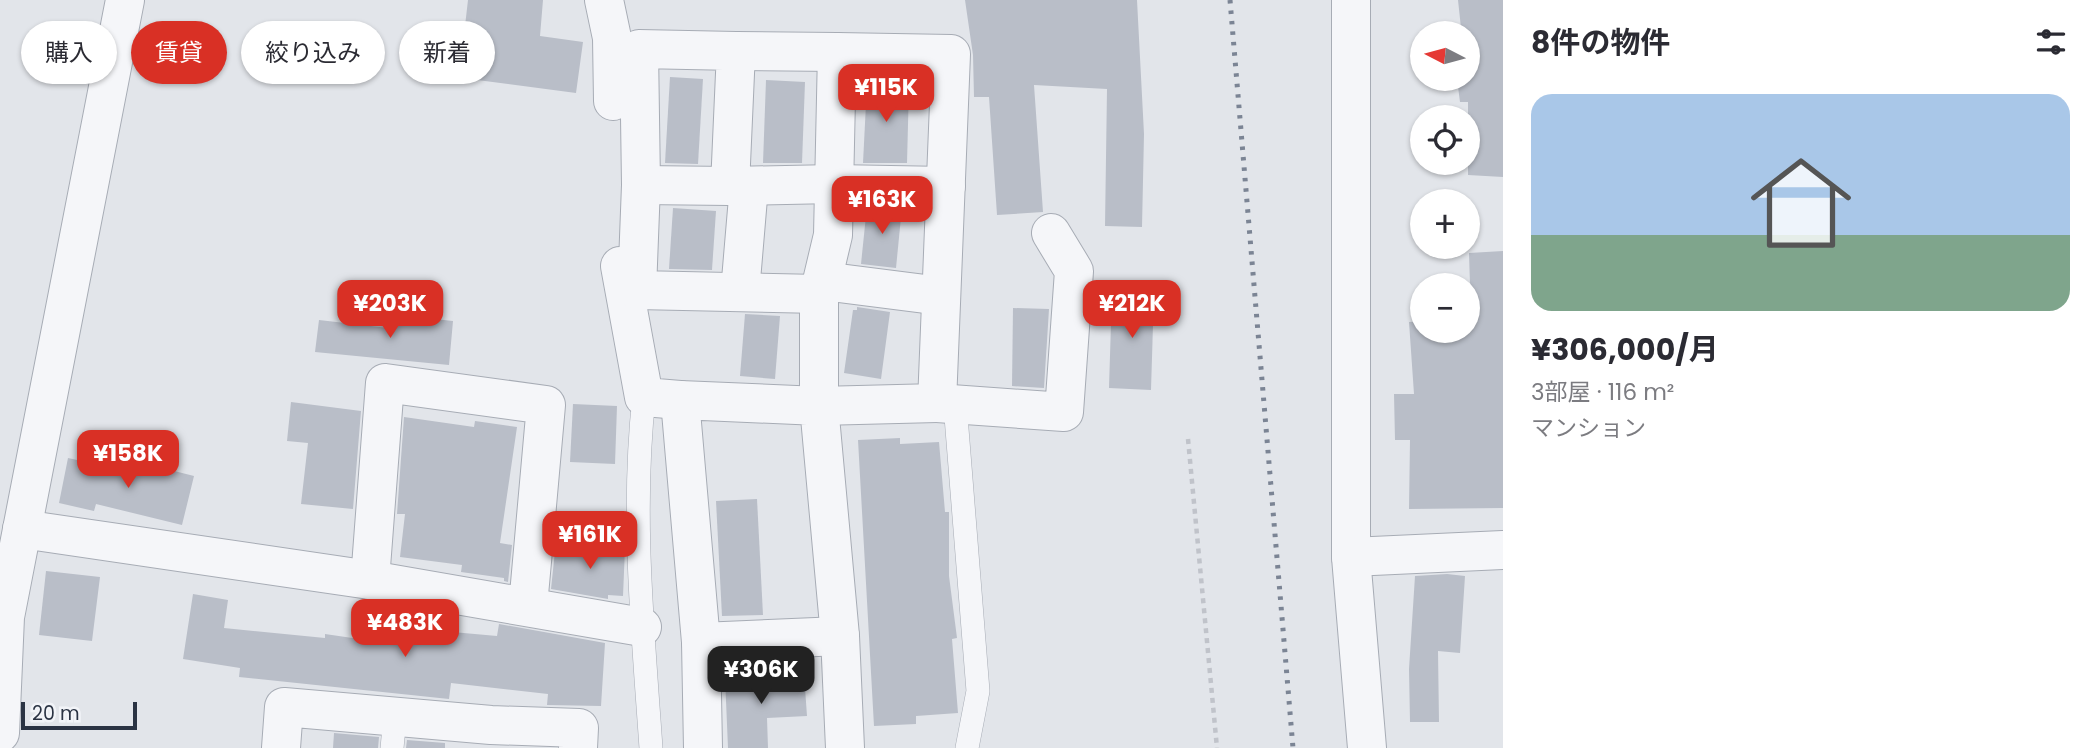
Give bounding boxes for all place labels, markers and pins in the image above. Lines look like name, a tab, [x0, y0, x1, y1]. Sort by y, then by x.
pin: ¥115K	[837, 64, 935, 124]
pin: ¥163K	[833, 176, 931, 236]
pin: ¥203K	[341, 280, 439, 340]
pin: ¥212K	[1083, 280, 1181, 340]
pin: ¥158K	[79, 430, 177, 490]
pin: ¥161K	[541, 512, 639, 571]
pin: ¥483K	[356, 600, 454, 659]
pin: ¥306K	[712, 646, 810, 706]

